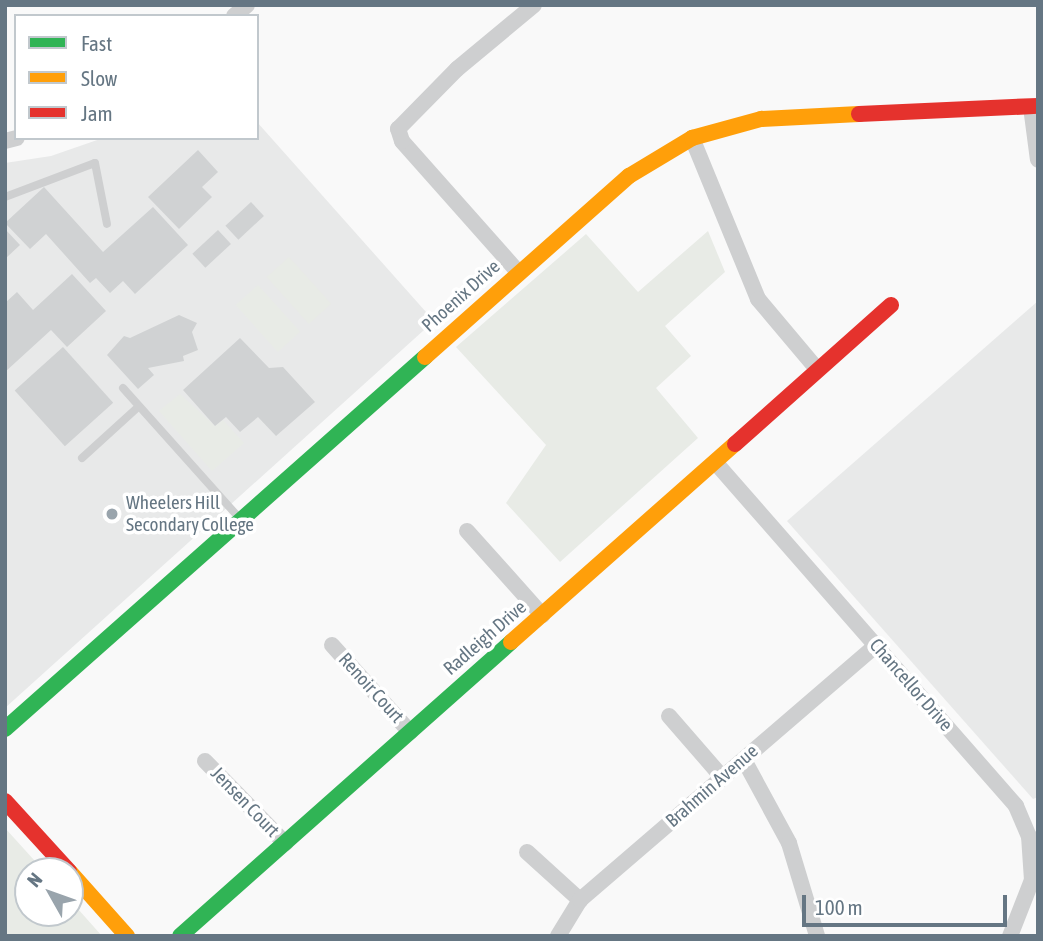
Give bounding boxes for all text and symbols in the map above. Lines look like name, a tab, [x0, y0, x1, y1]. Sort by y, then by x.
legend	[14, 14, 259, 140]
text: Fast	[81, 31, 112, 55]
text: Slow	[81, 66, 117, 90]
text: Jam	[81, 101, 113, 125]
street label: Phoenix Drive	[417, 255, 505, 337]
place label: Wheelers Hill Secondary College	[126, 492, 254, 536]
marker: Wheelers Hill Secondary College	[104, 506, 120, 522]
street label: Radleigh Drive	[439, 596, 531, 680]
street label: Chancellor Drive	[865, 634, 957, 736]
street label: Renoir Court	[334, 648, 408, 728]
street label: Brahmin Avenue	[661, 740, 763, 832]
street label: Jensen Court	[206, 762, 284, 842]
north arrow	[14, 857, 84, 927]
text: N	[22, 868, 46, 891]
scale bar	[805, 881, 1010, 925]
text: 100 m	[815, 895, 863, 919]

